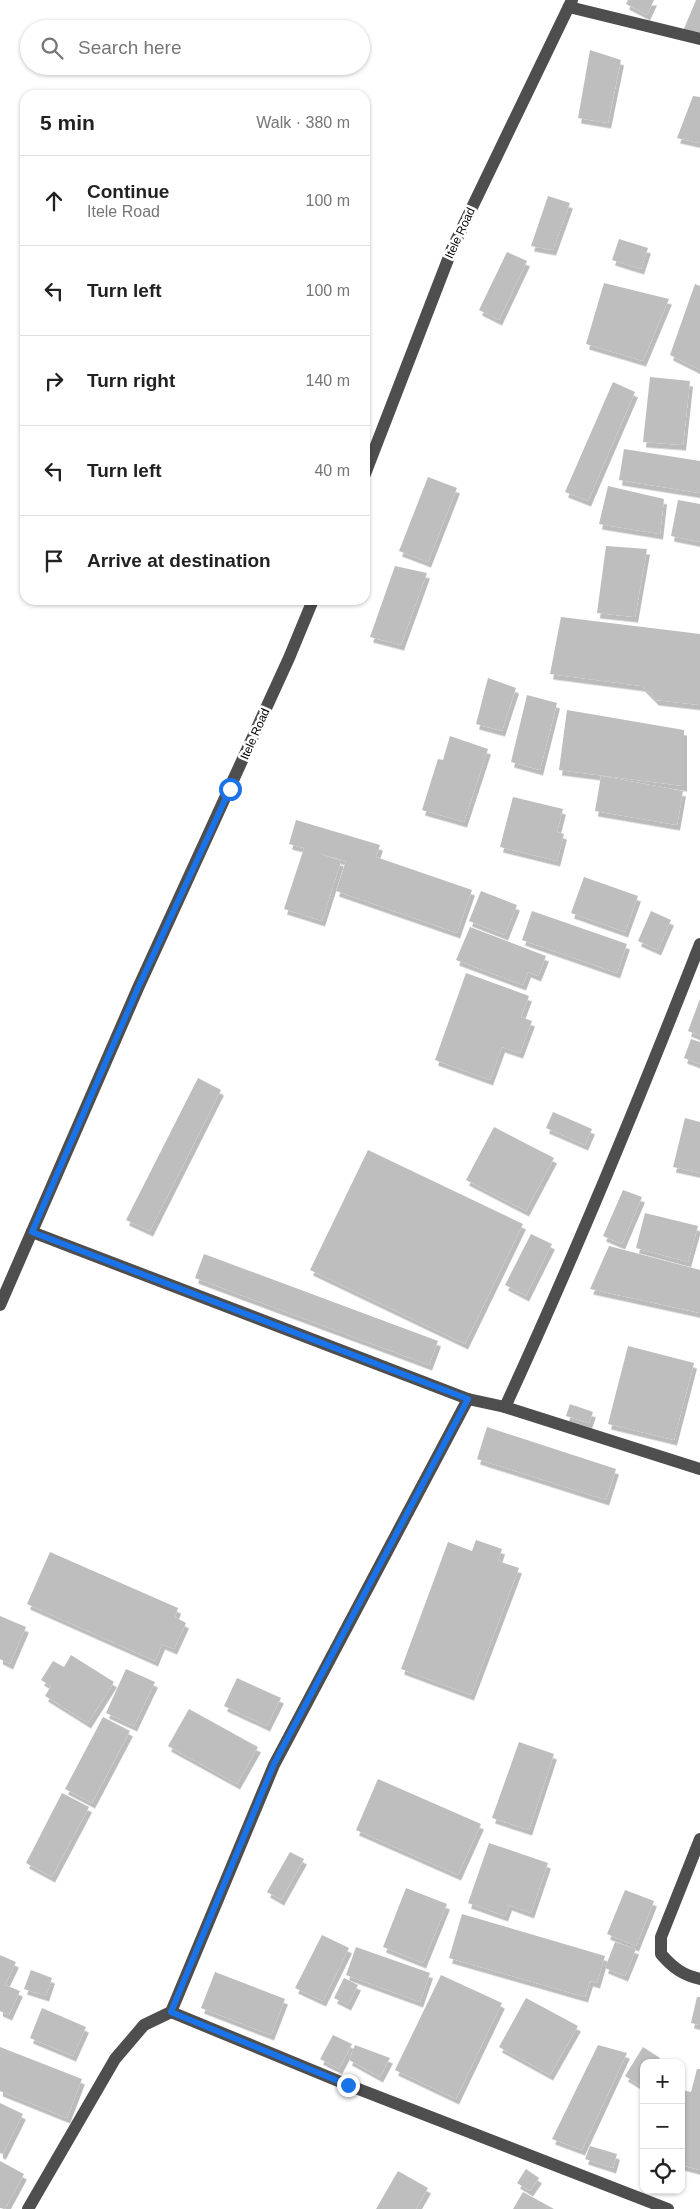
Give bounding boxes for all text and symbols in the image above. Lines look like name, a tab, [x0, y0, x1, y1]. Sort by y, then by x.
search box	[20, 20, 370, 75]
icon: search	[38, 34, 66, 62]
text: Search here	[78, 37, 182, 58]
text: 5 min	[40, 111, 95, 134]
text: Walk · 380 m	[256, 114, 350, 131]
text: Continue	[87, 181, 169, 202]
icon: ahead	[40, 187, 68, 215]
text: 100 m	[306, 192, 350, 209]
text: Itele Road	[87, 203, 160, 220]
street label: Itele Road	[442, 205, 478, 261]
icon: left	[40, 277, 68, 305]
text: Turn left	[87, 280, 162, 301]
text: 100 m	[306, 282, 350, 299]
icon: right	[40, 367, 68, 395]
text: Turn right	[87, 370, 175, 391]
text: 140 m	[306, 372, 350, 389]
icon: left	[40, 457, 68, 485]
text: Turn left	[87, 460, 162, 481]
text: 40 m	[314, 462, 350, 479]
icon: arrive	[40, 547, 68, 575]
text: Arrive at destination	[87, 550, 271, 571]
street label: Itele Road	[237, 706, 273, 762]
route start	[219, 778, 242, 801]
map controls	[640, 2059, 685, 2194]
button: +	[640, 2059, 685, 2104]
route end	[337, 2074, 360, 2097]
button: −	[640, 2104, 685, 2149]
button: locate	[640, 2149, 685, 2194]

